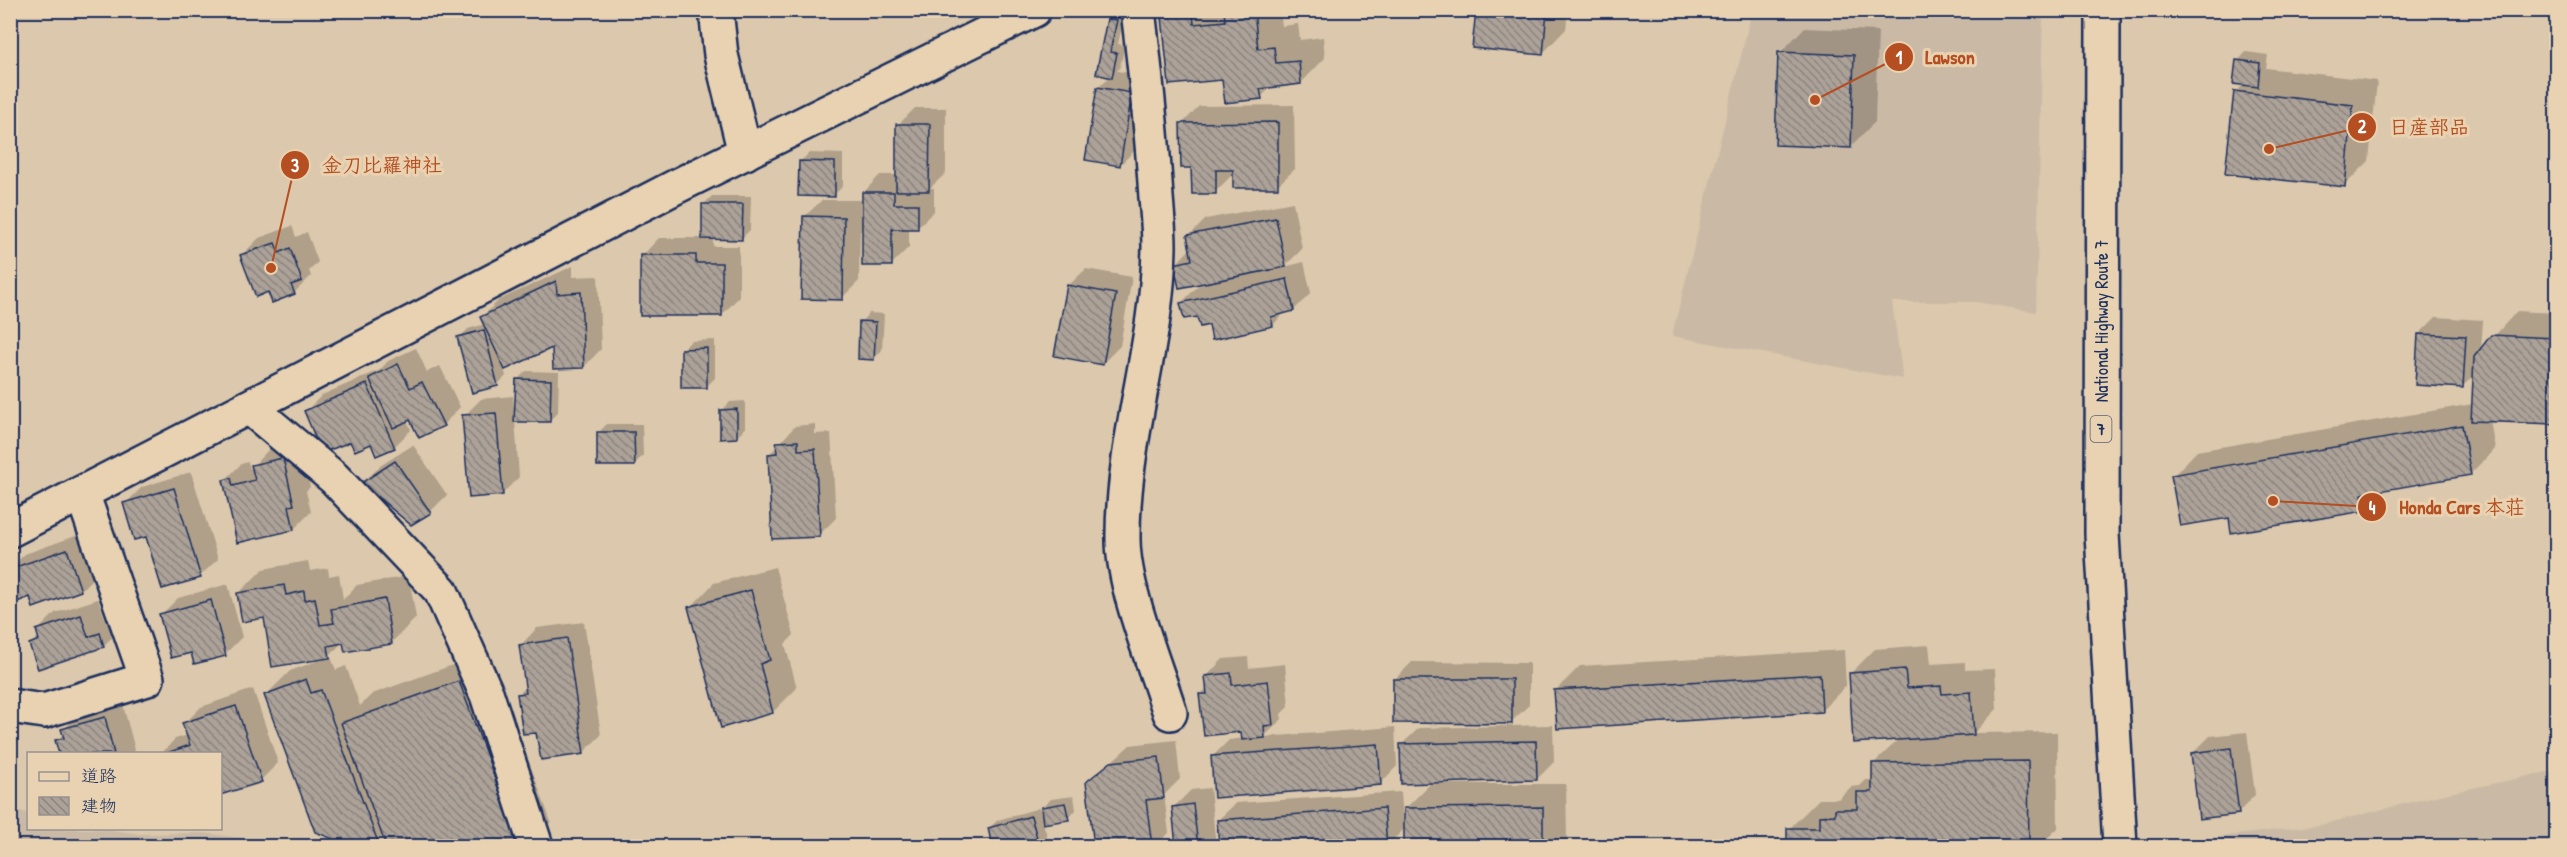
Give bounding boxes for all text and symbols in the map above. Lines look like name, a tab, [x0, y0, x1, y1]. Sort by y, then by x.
callout: Lawson	[1884, 38, 1987, 76]
text: Lawson	[1925, 43, 1975, 70]
text: 1	[1896, 45, 1903, 70]
callout: 日産部品	[2347, 108, 2481, 146]
text: 日産部品	[2389, 113, 2469, 140]
text: 2	[2358, 114, 2367, 139]
callout: 金刀比羅神社	[280, 146, 454, 184]
text: 金刀比羅神社	[322, 151, 442, 178]
text: 3	[291, 153, 299, 178]
street label: National Highway Route 7	[2089, 240, 2114, 402]
road number: 7	[2090, 416, 2112, 442]
callout: Honda Cars 本荘	[2357, 488, 2537, 526]
text: Honda Cars 本荘	[2399, 493, 2525, 520]
text: 4	[2369, 495, 2376, 520]
legend	[27, 752, 222, 830]
text: 道路	[81, 763, 117, 788]
text: 建物	[81, 793, 117, 818]

